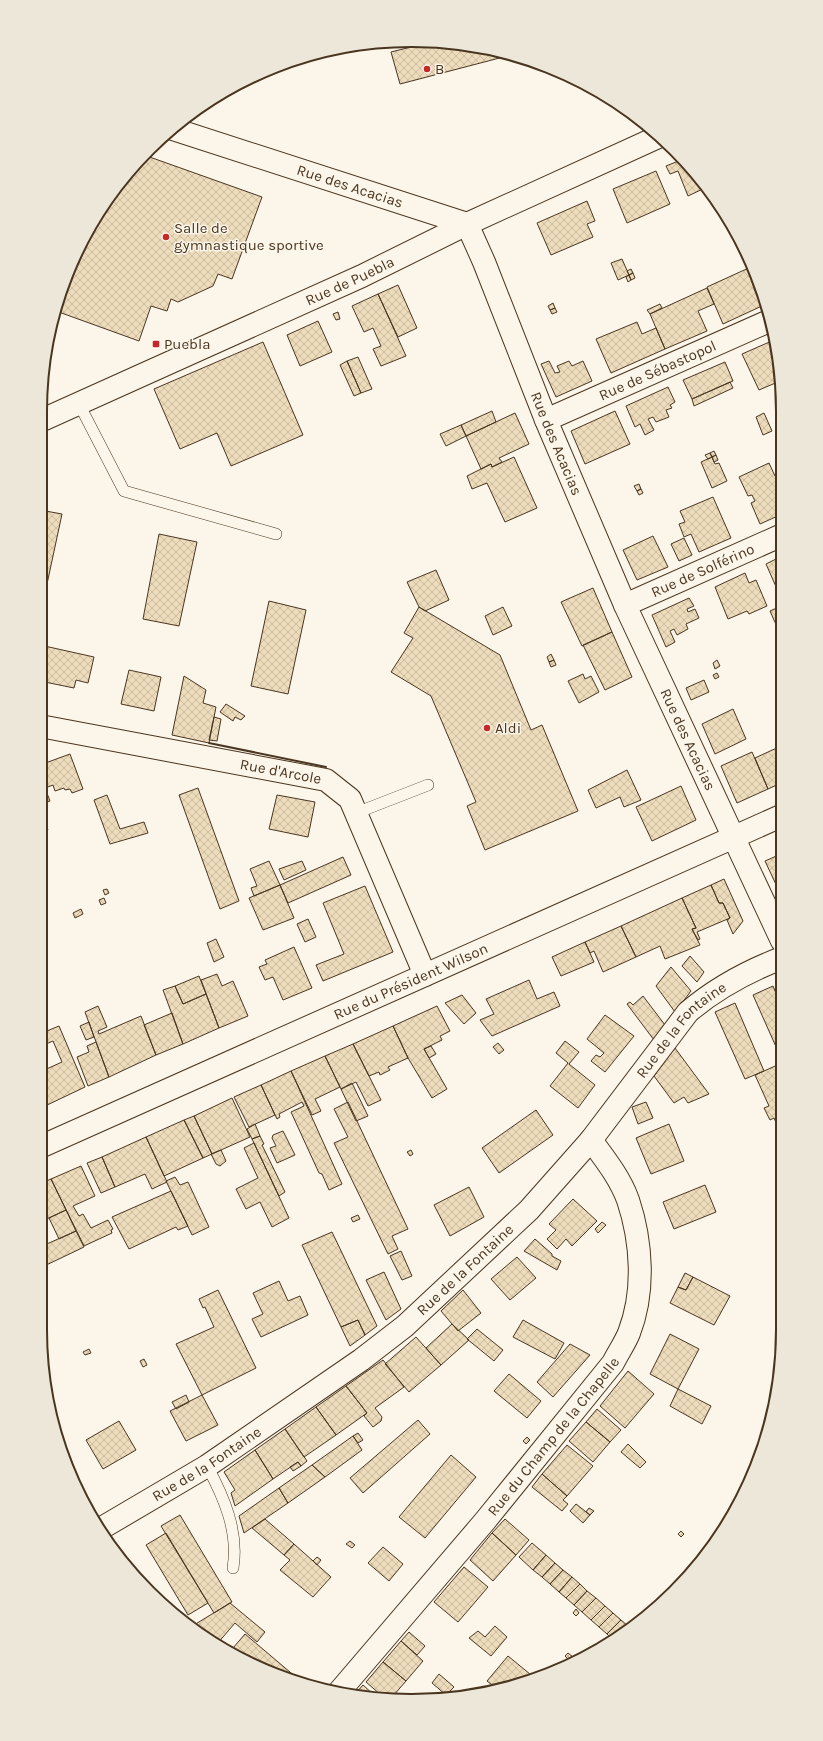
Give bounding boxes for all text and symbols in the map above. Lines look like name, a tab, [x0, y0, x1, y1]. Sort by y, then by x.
place label: B	[435, 60, 444, 78]
marker: B	[422, 64, 432, 74]
street label: Rue des Acacias	[295, 161, 405, 212]
place label: Salle de gymnastique sportive	[174, 219, 324, 254]
marker: Salle de gymnastique sportive	[161, 232, 171, 242]
street label: Rue de Puebla	[302, 252, 397, 309]
place label: Puebla	[164, 335, 210, 353]
street label: Rue de Sébastopol	[596, 337, 719, 404]
marker: Puebla	[151, 339, 161, 349]
street label: Rue des Acacias	[527, 389, 586, 498]
street label: Rue de Solférino	[648, 540, 757, 601]
street label: Rue des Acacias	[656, 686, 719, 793]
place label: Aldi	[495, 719, 521, 737]
marker: Aldi	[482, 723, 492, 733]
street label: Rue d'Arcole	[239, 755, 323, 788]
street label: Rue du Président Wilson	[331, 939, 491, 1024]
street label: Rue de la Fontaine	[632, 978, 729, 1082]
street label: Rue de la Fontaine	[413, 1220, 517, 1319]
street label: Rue du Champ de la Chapelle	[484, 1354, 623, 1520]
street label: Rue de la Fontaine	[149, 1423, 265, 1505]

